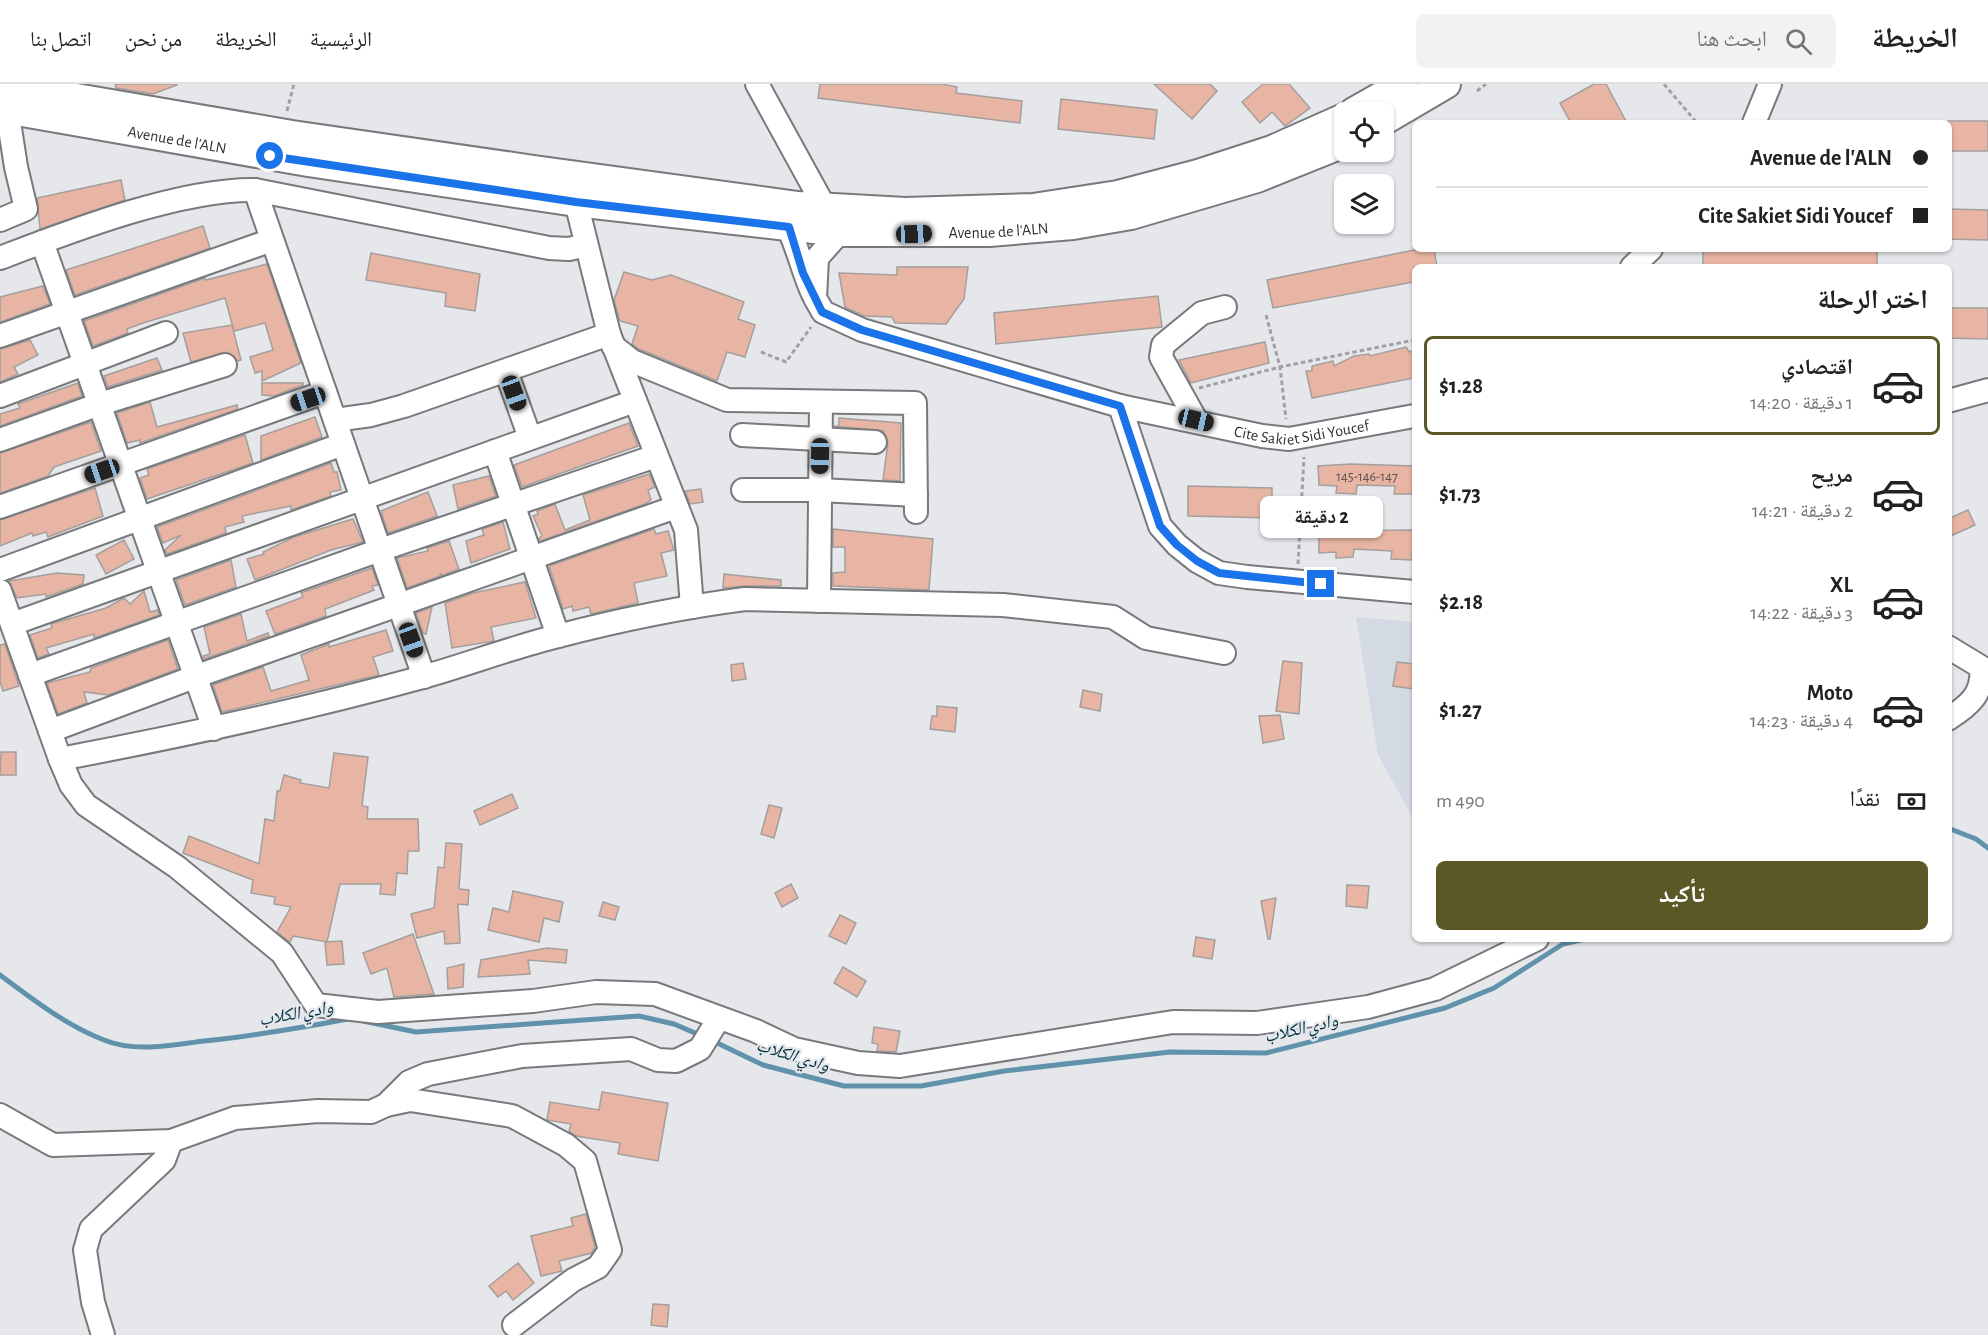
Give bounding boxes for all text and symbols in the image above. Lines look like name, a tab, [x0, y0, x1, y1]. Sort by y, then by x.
search box	[1416, 14, 1836, 68]
icon: search	[1782, 25, 1815, 58]
text: الخريطة	[1872, 25, 1958, 53]
text: ابحث هنا	[1696, 28, 1767, 50]
text: اتصل بنا	[30, 29, 92, 50]
text: من نحن	[125, 29, 182, 50]
text: الخريطة	[215, 29, 277, 50]
text: الرئيسية	[310, 29, 372, 50]
map controls	[1334, 102, 1394, 234]
button: locate	[1334, 102, 1394, 162]
street label: Avenue de l'ALN	[126, 124, 228, 157]
route start	[256, 142, 283, 169]
text: Avenue de l'ALN	[1750, 147, 1892, 169]
button: layers	[1334, 174, 1394, 234]
text: Cite Sakiet Sidi Youcef	[1698, 205, 1892, 227]
street label: Avenue de l'ALN	[949, 220, 1049, 241]
car	[896, 224, 932, 244]
text: اختر الرحلة	[1817, 286, 1928, 313]
text: اقتصادي	[1781, 356, 1853, 378]
icon: car	[1871, 359, 1925, 413]
car	[499, 373, 529, 413]
text: $1.28	[1439, 375, 1483, 397]
car	[288, 385, 328, 413]
text: 1 دقيقة · 14:20	[1750, 393, 1853, 413]
car	[1176, 407, 1216, 433]
street label: Cite Sakiet Sidi Youcef	[1233, 417, 1371, 448]
car	[811, 438, 829, 474]
car	[82, 457, 122, 485]
text: مريح	[1810, 464, 1853, 486]
icon: car	[1871, 467, 1925, 521]
house number: 145-146-147	[1336, 470, 1398, 484]
text: $1.73	[1439, 483, 1481, 505]
callout: 2 دقيقة	[1260, 497, 1382, 539]
text: 2 دقيقة · 14:21	[1752, 501, 1853, 521]
text: 2 دقيقة	[1294, 507, 1349, 527]
route end	[1307, 570, 1334, 597]
text: XL	[1830, 574, 1853, 596]
icon: car	[1871, 575, 1925, 629]
text: $2.18	[1439, 591, 1483, 613]
text: 3 دقيقة · 14:22	[1750, 603, 1853, 623]
car	[396, 620, 426, 660]
text: Moto	[1807, 682, 1853, 704]
icon: car	[1871, 683, 1925, 737]
text: $1.27	[1439, 699, 1482, 721]
text: 4 دقيقة · 14:23	[1750, 711, 1853, 731]
icon: cash	[1895, 785, 1928, 818]
text: نقدًا	[1850, 788, 1880, 810]
text: 490 m	[1436, 791, 1485, 811]
button: تأكيد	[1436, 861, 1928, 930]
water label: وادي الكلاب	[258, 998, 336, 1034]
water label: وادي الكلاب	[1263, 1012, 1341, 1051]
water label: وادي الكلاب	[753, 1036, 832, 1080]

